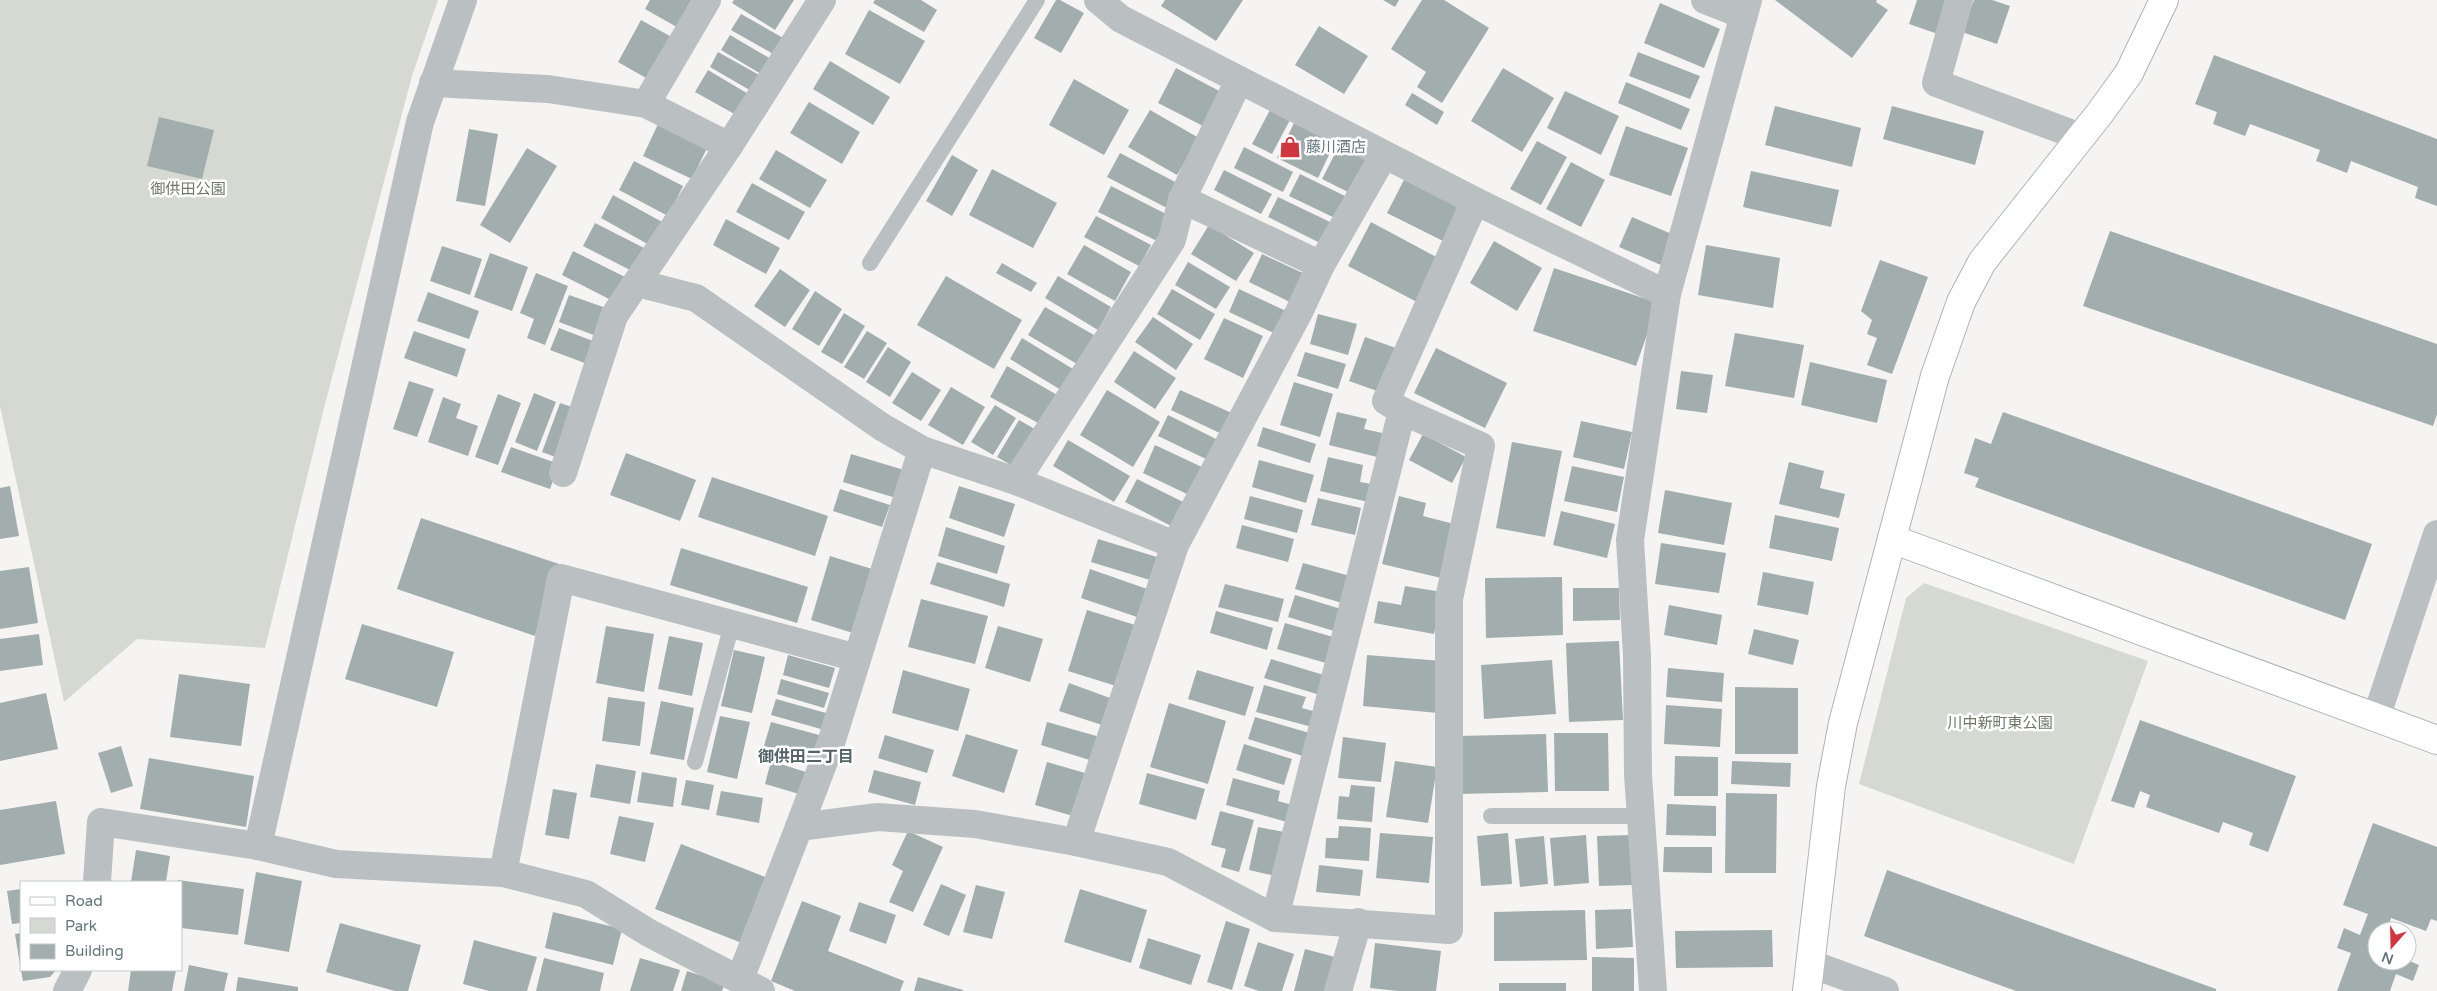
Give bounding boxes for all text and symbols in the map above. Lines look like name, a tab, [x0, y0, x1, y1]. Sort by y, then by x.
shop icon: 藤川酒店	[1277, 134, 1303, 160]
place label: 藤川酒店	[1306, 138, 1366, 156]
park label: 御供田公園	[150, 180, 226, 198]
park label: 川中新町東公園	[1947, 714, 2053, 732]
district label: 御供田二丁目	[758, 747, 854, 767]
legend	[20, 881, 182, 971]
text: Road	[65, 892, 103, 910]
text: Park	[65, 917, 97, 935]
north arrow	[2367, 921, 2417, 971]
text: Building	[65, 942, 124, 960]
text: N	[2380, 948, 2396, 968]

